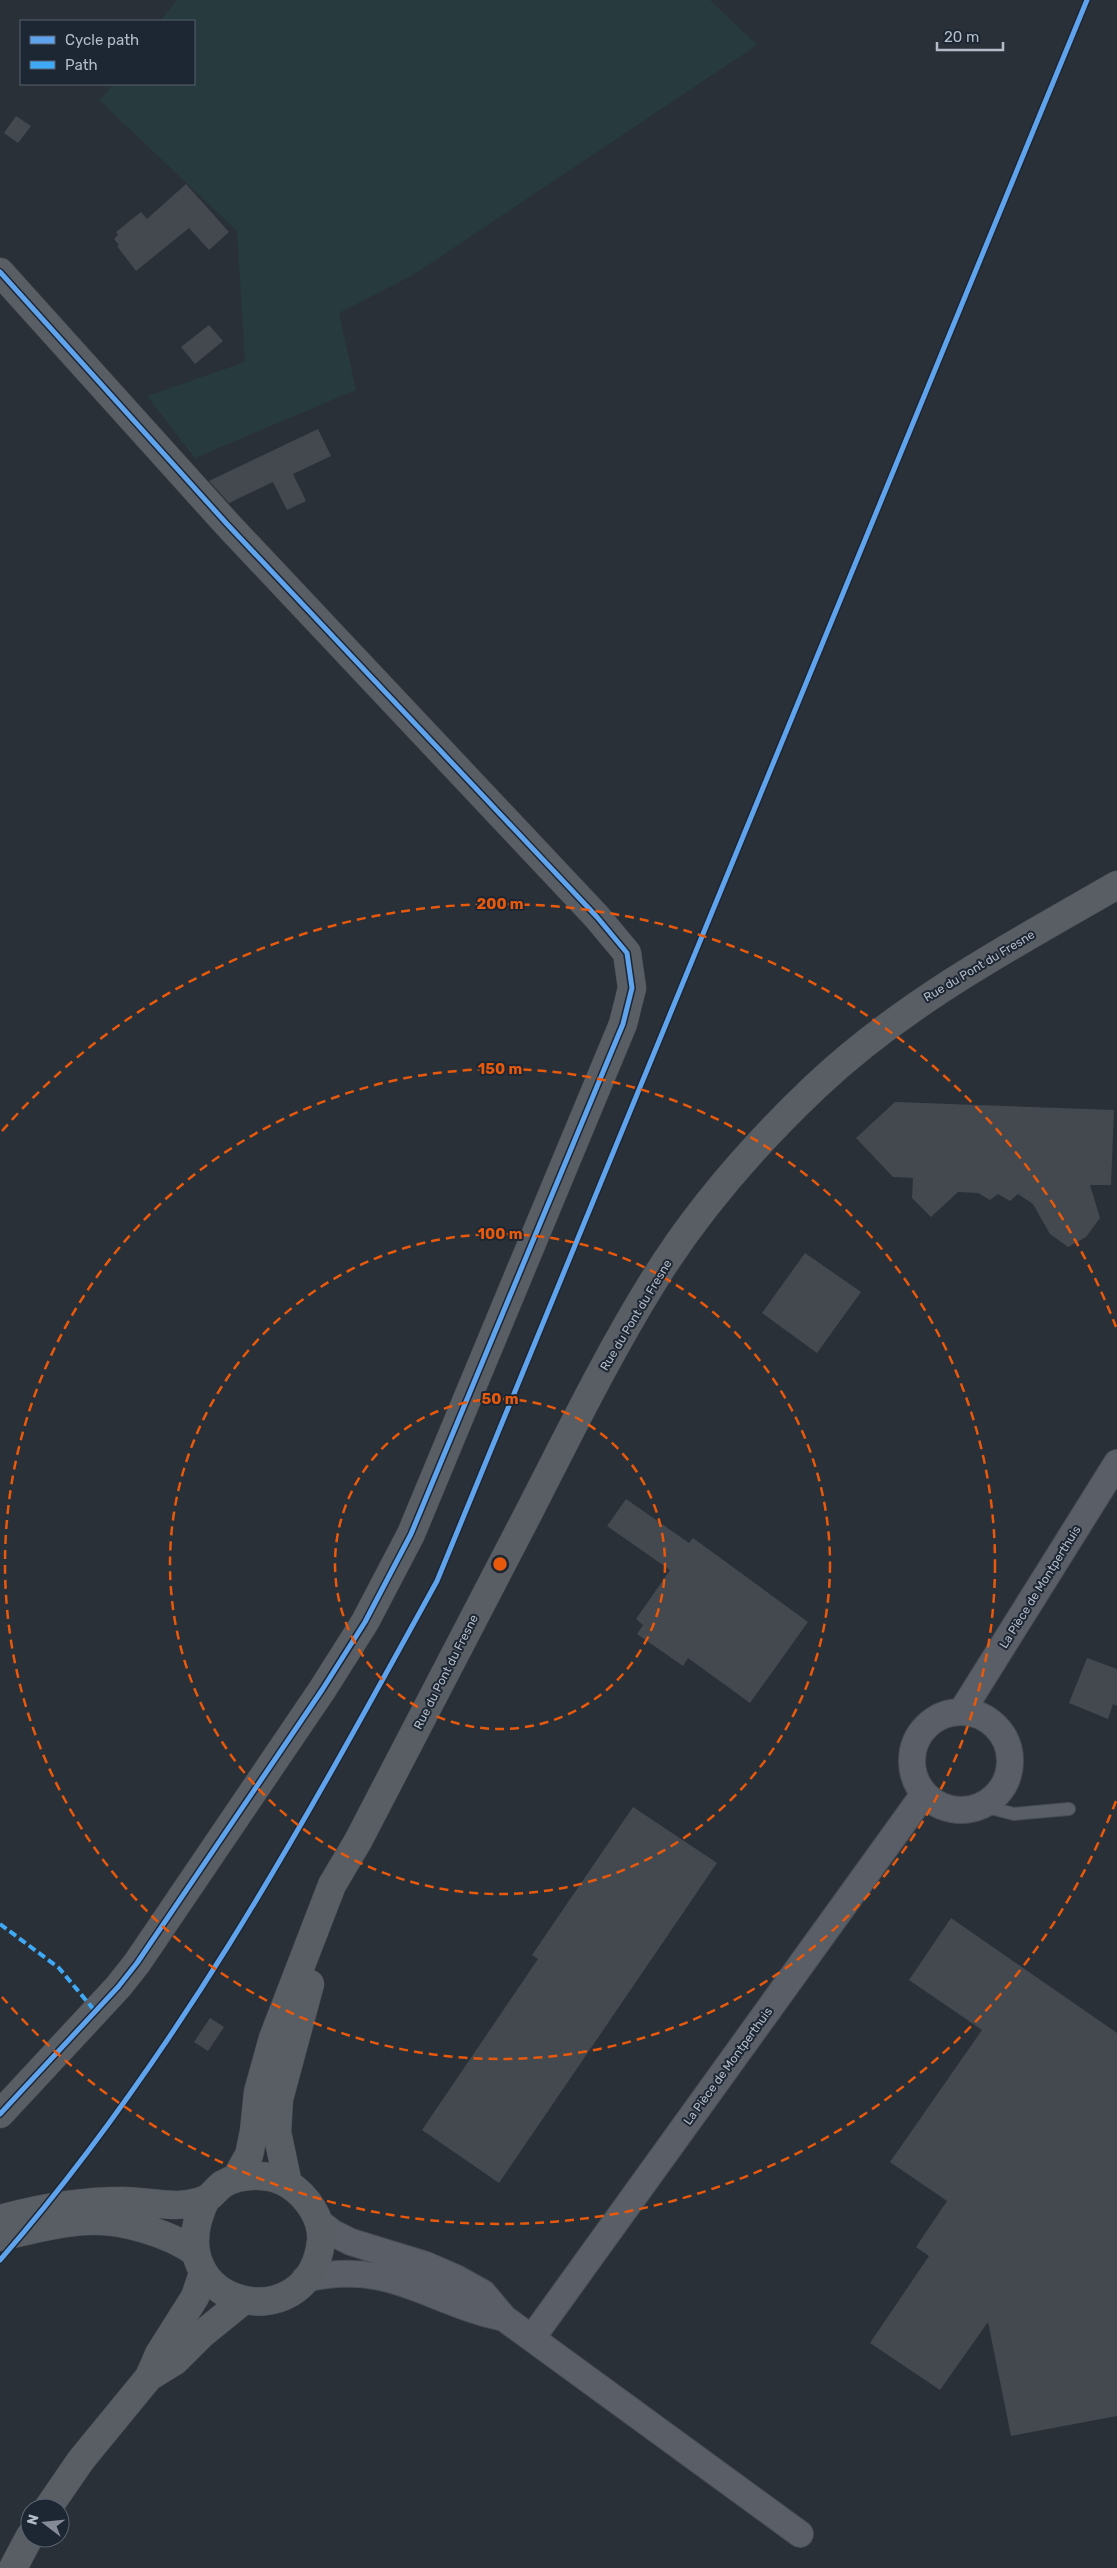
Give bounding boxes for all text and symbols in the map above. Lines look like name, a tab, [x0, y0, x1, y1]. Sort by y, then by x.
legend	[20, 20, 195, 85]
scale bar	[937, 20, 1003, 52]
text: 20 m	[944, 28, 979, 46]
text: Cycle path	[65, 31, 139, 49]
text: Path	[65, 56, 98, 74]
text: 200 m	[476, 895, 524, 913]
street label: Rue du Pont du Fresne	[921, 927, 1037, 1005]
text: 150 m	[478, 1060, 522, 1078]
text: 100 m	[478, 1225, 522, 1243]
street label: Rue du Pont du Fresne	[597, 1257, 675, 1373]
text: 50 m	[482, 1390, 518, 1408]
street label: La Pièce de Montperthuis	[997, 1523, 1083, 1651]
centre of rings	[491, 1555, 509, 1573]
street label: Rue du Pont du Fresne	[411, 1612, 481, 1732]
street label: La Pièce de Montperthuis	[681, 2005, 775, 2127]
north arrow	[20, 2498, 70, 2548]
text: N	[23, 2512, 43, 2527]

